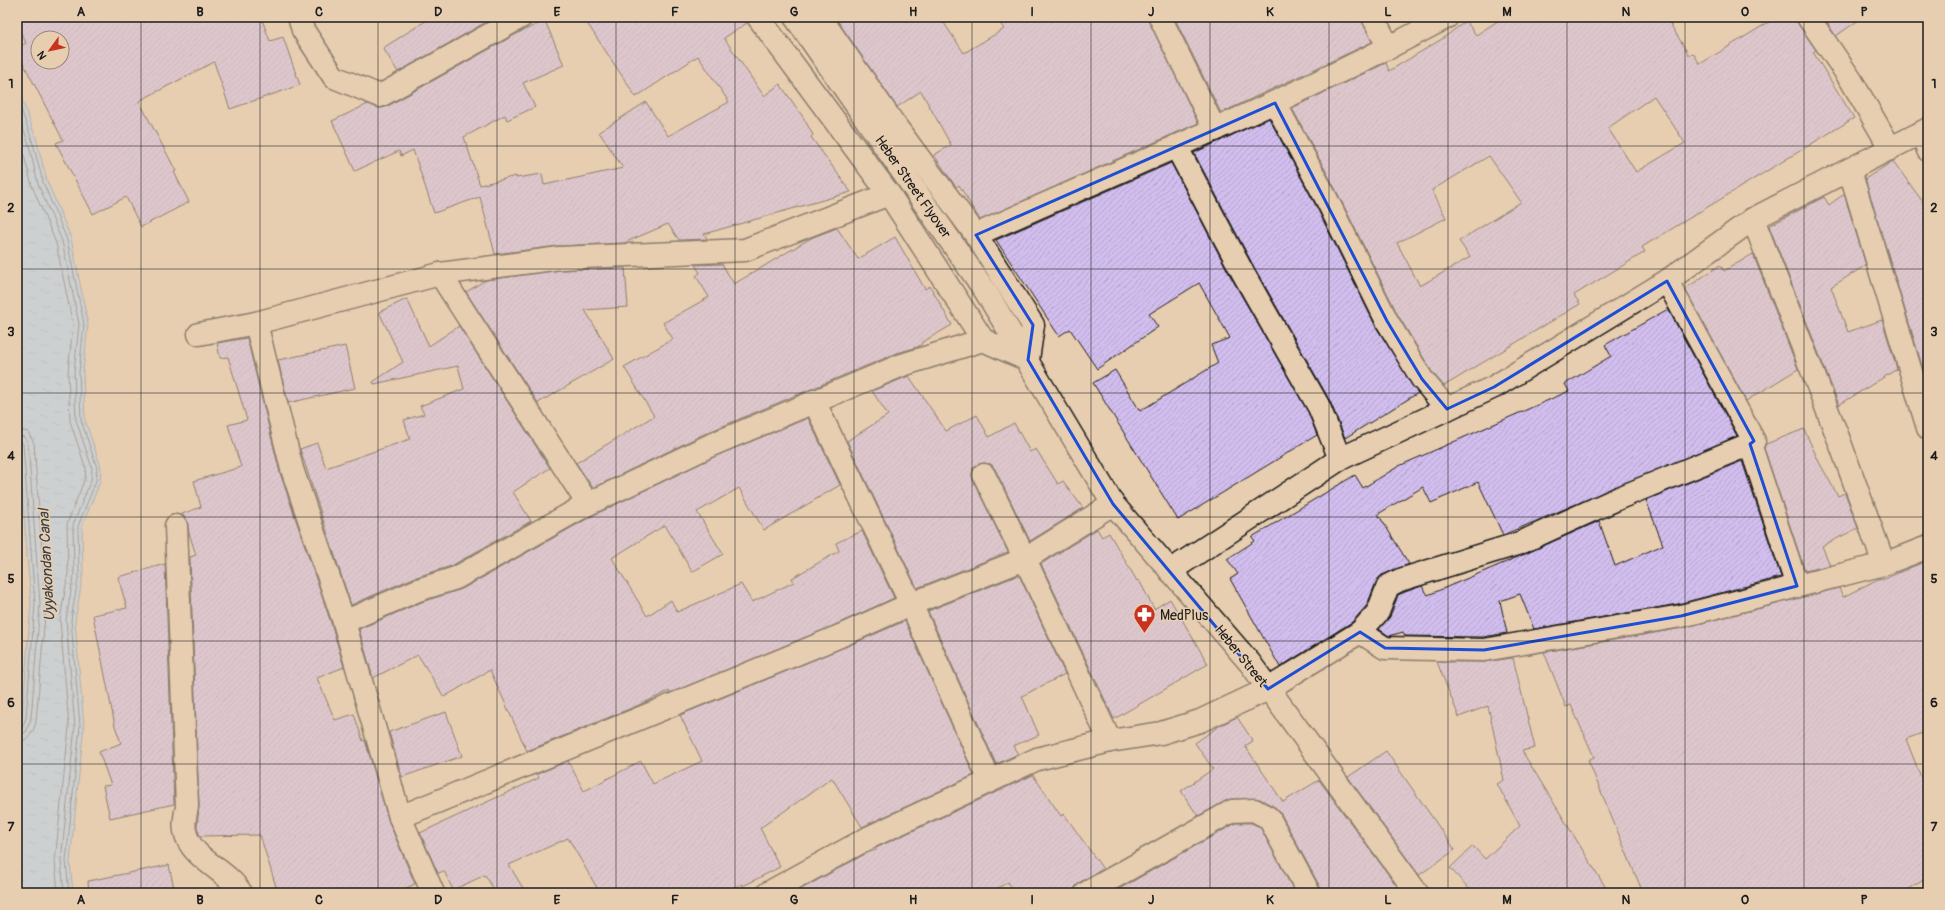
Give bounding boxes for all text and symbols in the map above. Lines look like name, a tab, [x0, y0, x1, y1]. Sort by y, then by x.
text: A	[77, 4, 86, 20]
text: B	[196, 4, 204, 20]
text: C	[315, 4, 323, 20]
text: D	[434, 4, 442, 20]
text: E	[554, 4, 561, 20]
text: F	[671, 4, 679, 20]
text: G	[790, 4, 799, 20]
text: H	[909, 4, 917, 20]
text: I	[1030, 4, 1034, 20]
text: J	[1148, 4, 1154, 20]
text: K	[1266, 4, 1274, 20]
text: L	[1384, 4, 1392, 20]
text: M	[1502, 4, 1512, 20]
text: N	[1622, 4, 1631, 20]
text: O	[1741, 4, 1750, 20]
text: P	[1860, 4, 1868, 20]
north arrow	[30, 30, 70, 70]
text: N	[34, 48, 50, 62]
text: 1	[8, 76, 14, 92]
text: 1	[1931, 76, 1937, 92]
street label: Heber Street Flyover	[871, 132, 955, 242]
text: 2	[7, 200, 15, 216]
text: 2	[1930, 200, 1938, 216]
text: 3	[7, 324, 15, 340]
text: 3	[1930, 324, 1938, 340]
text: 4	[7, 448, 15, 464]
text: 4	[1930, 448, 1938, 464]
water label: Uyyakondan Canal	[34, 507, 59, 622]
text: 5	[7, 571, 15, 587]
text: 5	[1930, 571, 1938, 587]
pharmacy icon: MedPlus	[1132, 602, 1158, 635]
place label: MedPlus	[1160, 607, 1209, 624]
street label: Heber Street	[1211, 622, 1271, 691]
text: 6	[7, 695, 15, 711]
text: 6	[1930, 695, 1938, 711]
text: 7	[8, 819, 15, 835]
text: 7	[1931, 819, 1938, 835]
text: A	[77, 892, 86, 908]
text: B	[196, 892, 204, 908]
text: C	[315, 892, 323, 908]
text: D	[434, 892, 442, 908]
text: E	[554, 892, 561, 908]
text: F	[671, 892, 679, 908]
text: G	[790, 892, 799, 908]
text: H	[909, 892, 917, 908]
text: I	[1030, 892, 1034, 908]
text: J	[1148, 892, 1154, 908]
text: K	[1266, 892, 1274, 908]
text: L	[1384, 892, 1392, 908]
text: M	[1502, 892, 1512, 908]
text: N	[1622, 892, 1631, 908]
text: O	[1741, 892, 1750, 908]
text: P	[1860, 892, 1868, 908]

